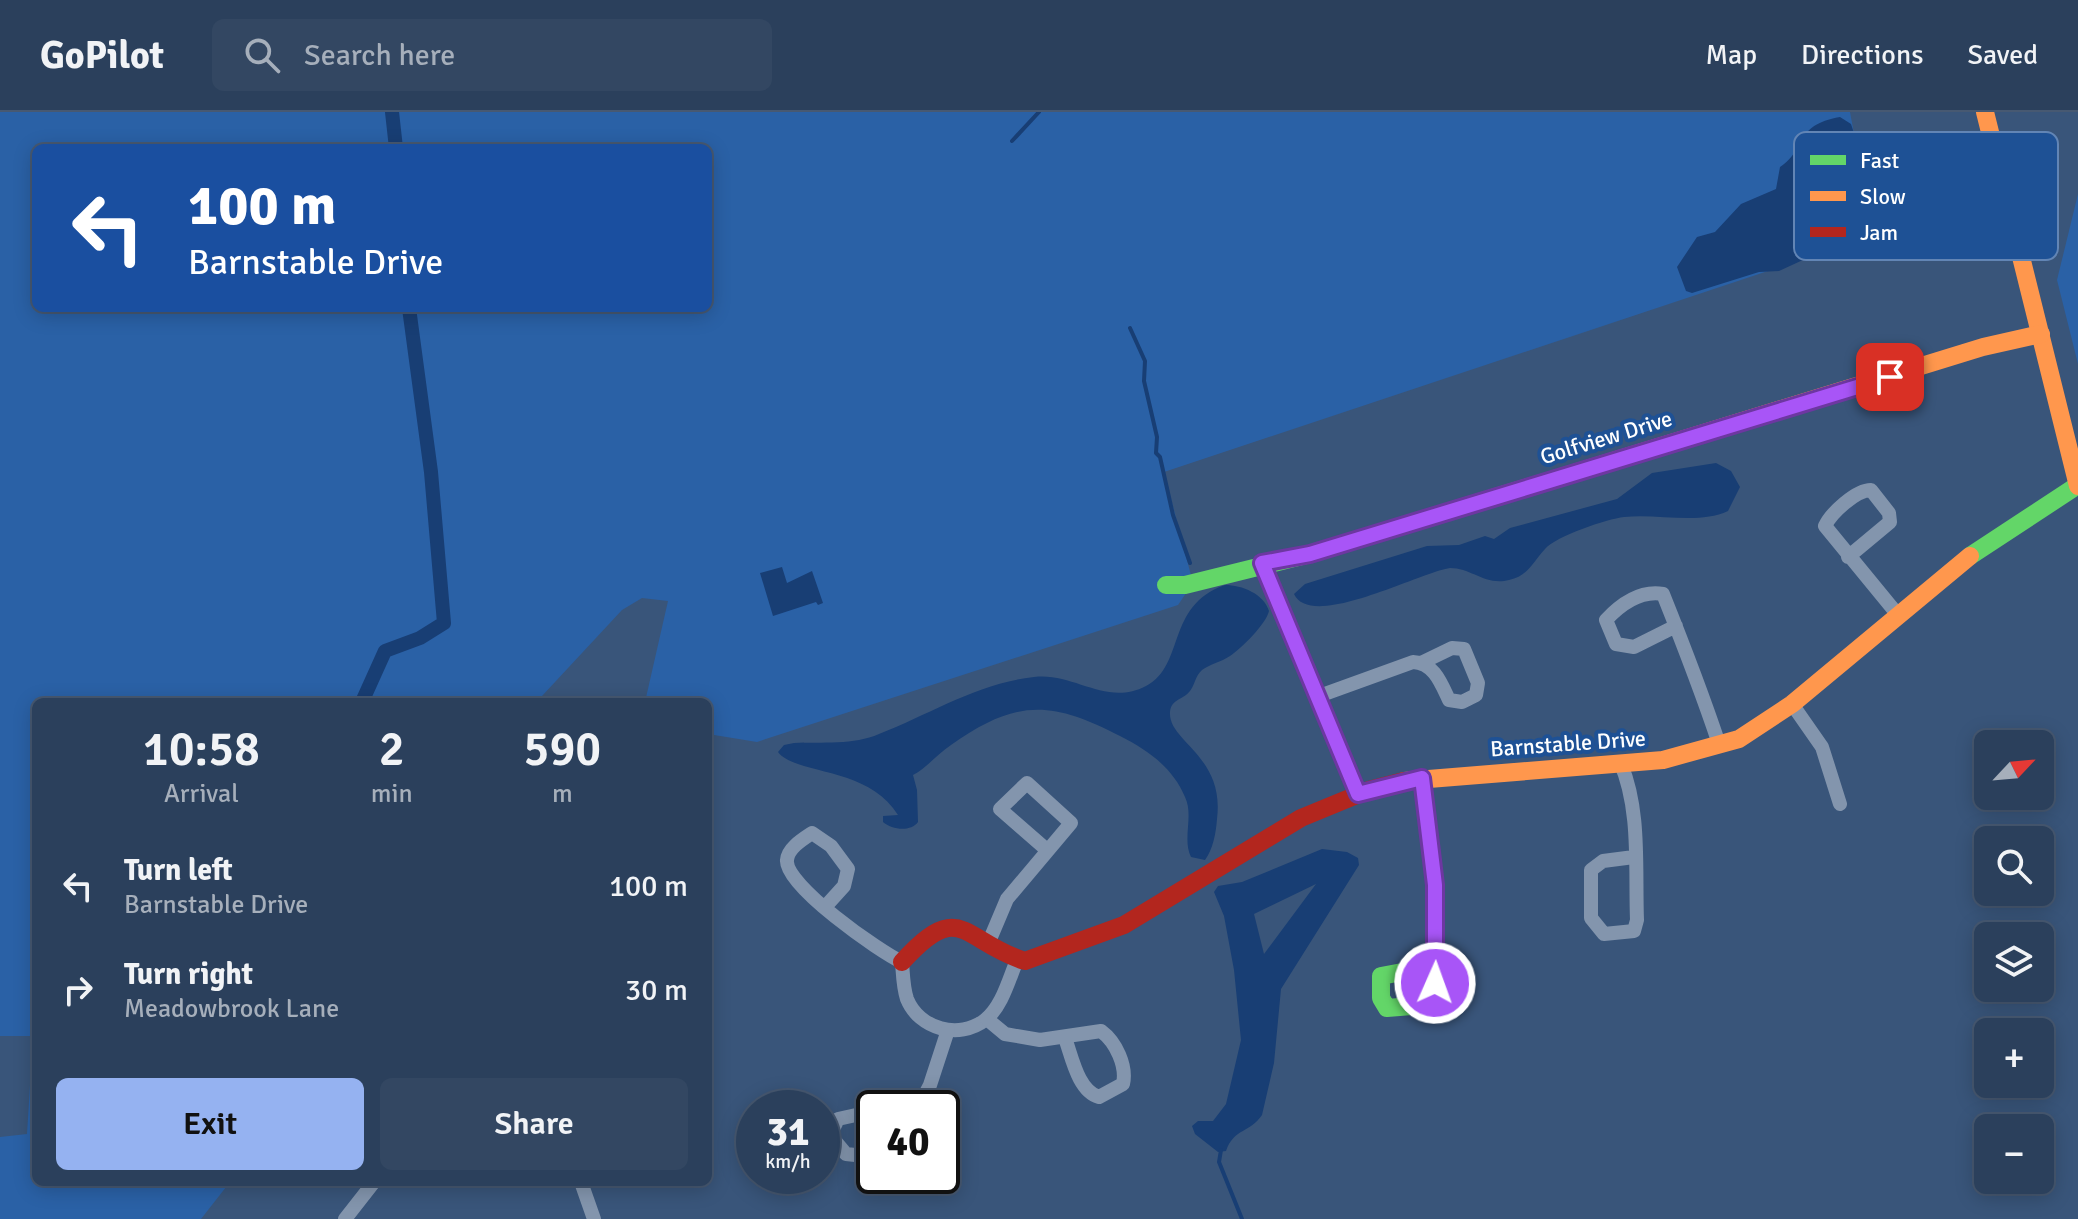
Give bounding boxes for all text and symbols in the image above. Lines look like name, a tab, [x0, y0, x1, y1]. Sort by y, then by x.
search box	[212, 19, 772, 91]
text: GoPilot	[40, 32, 164, 79]
icon: search	[240, 33, 284, 77]
text: Search here	[304, 37, 455, 74]
text: Map	[1705, 38, 1757, 72]
text: Directions	[1801, 38, 1923, 72]
text: Saved	[1967, 38, 2038, 72]
legend	[1794, 132, 2058, 260]
text: Fast	[1860, 147, 1900, 174]
text: 100 m	[188, 171, 336, 240]
icon: left	[56, 176, 160, 280]
text: Slow	[1860, 183, 1906, 210]
text: Jam	[1860, 219, 1898, 246]
text: Barnstable Drive	[188, 240, 443, 285]
pin	[1856, 343, 1924, 411]
icon: arrive	[1868, 355, 1912, 399]
street label: Golfview Drive	[1537, 405, 1675, 470]
text: 10:58	[143, 720, 260, 779]
text: 2	[379, 720, 405, 779]
text: 590	[523, 720, 601, 779]
street label: Barnstable Drive	[1489, 725, 1647, 762]
north arrow	[1974, 730, 2054, 810]
map controls	[1974, 730, 2054, 1194]
text: Arrival	[164, 778, 239, 810]
text: min	[371, 778, 413, 810]
text: m	[552, 778, 573, 810]
button: search	[1974, 826, 2054, 906]
text: Turn left	[124, 852, 233, 889]
icon: left	[56, 864, 100, 908]
text: 100 m	[609, 868, 688, 905]
text: Barnstable Drive	[124, 889, 308, 921]
button: layers	[1974, 922, 2054, 1002]
position arrow	[1393, 941, 1477, 1025]
text: Turn right	[124, 956, 253, 993]
icon: right	[56, 968, 100, 1012]
text: 30 m	[625, 972, 688, 1009]
text: Meadowbrook Lane	[124, 993, 339, 1025]
button: +	[1974, 1018, 2054, 1098]
button: Exit	[56, 1078, 364, 1170]
button: Share	[380, 1078, 688, 1170]
speed limit sign: 40	[856, 1090, 960, 1194]
text: 31	[766, 1107, 810, 1157]
button: −	[1974, 1114, 2054, 1194]
text: km/h	[765, 1149, 811, 1174]

